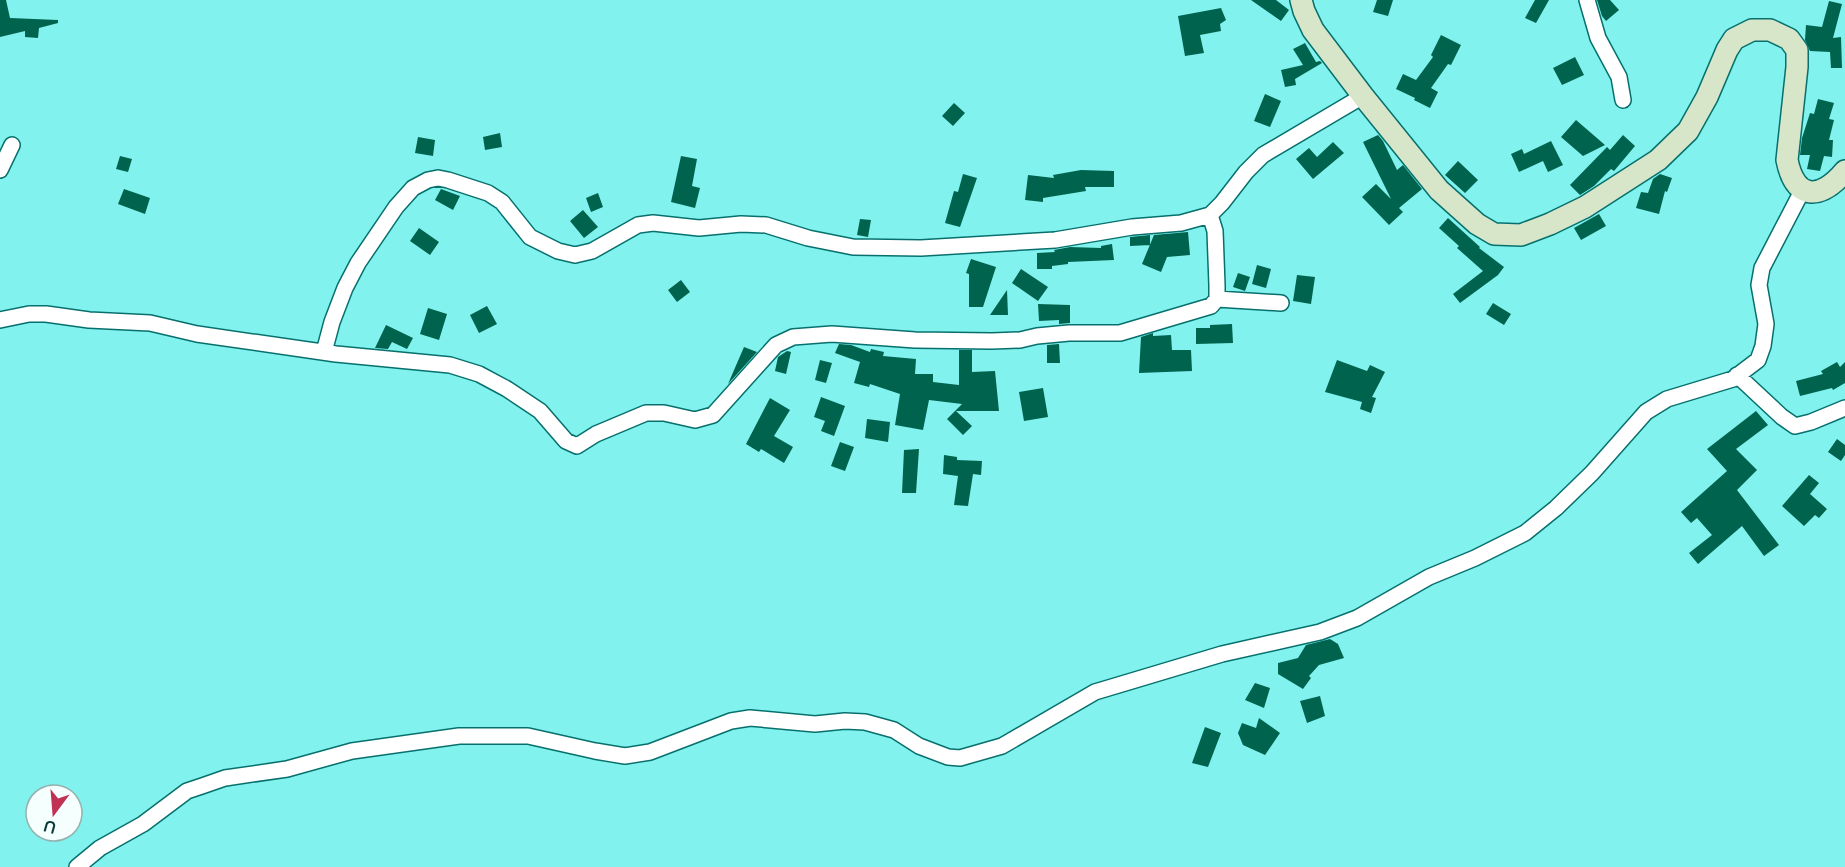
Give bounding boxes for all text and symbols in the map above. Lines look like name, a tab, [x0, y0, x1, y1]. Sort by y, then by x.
north arrow	[24, 783, 84, 843]
text: U	[42, 815, 59, 838]

